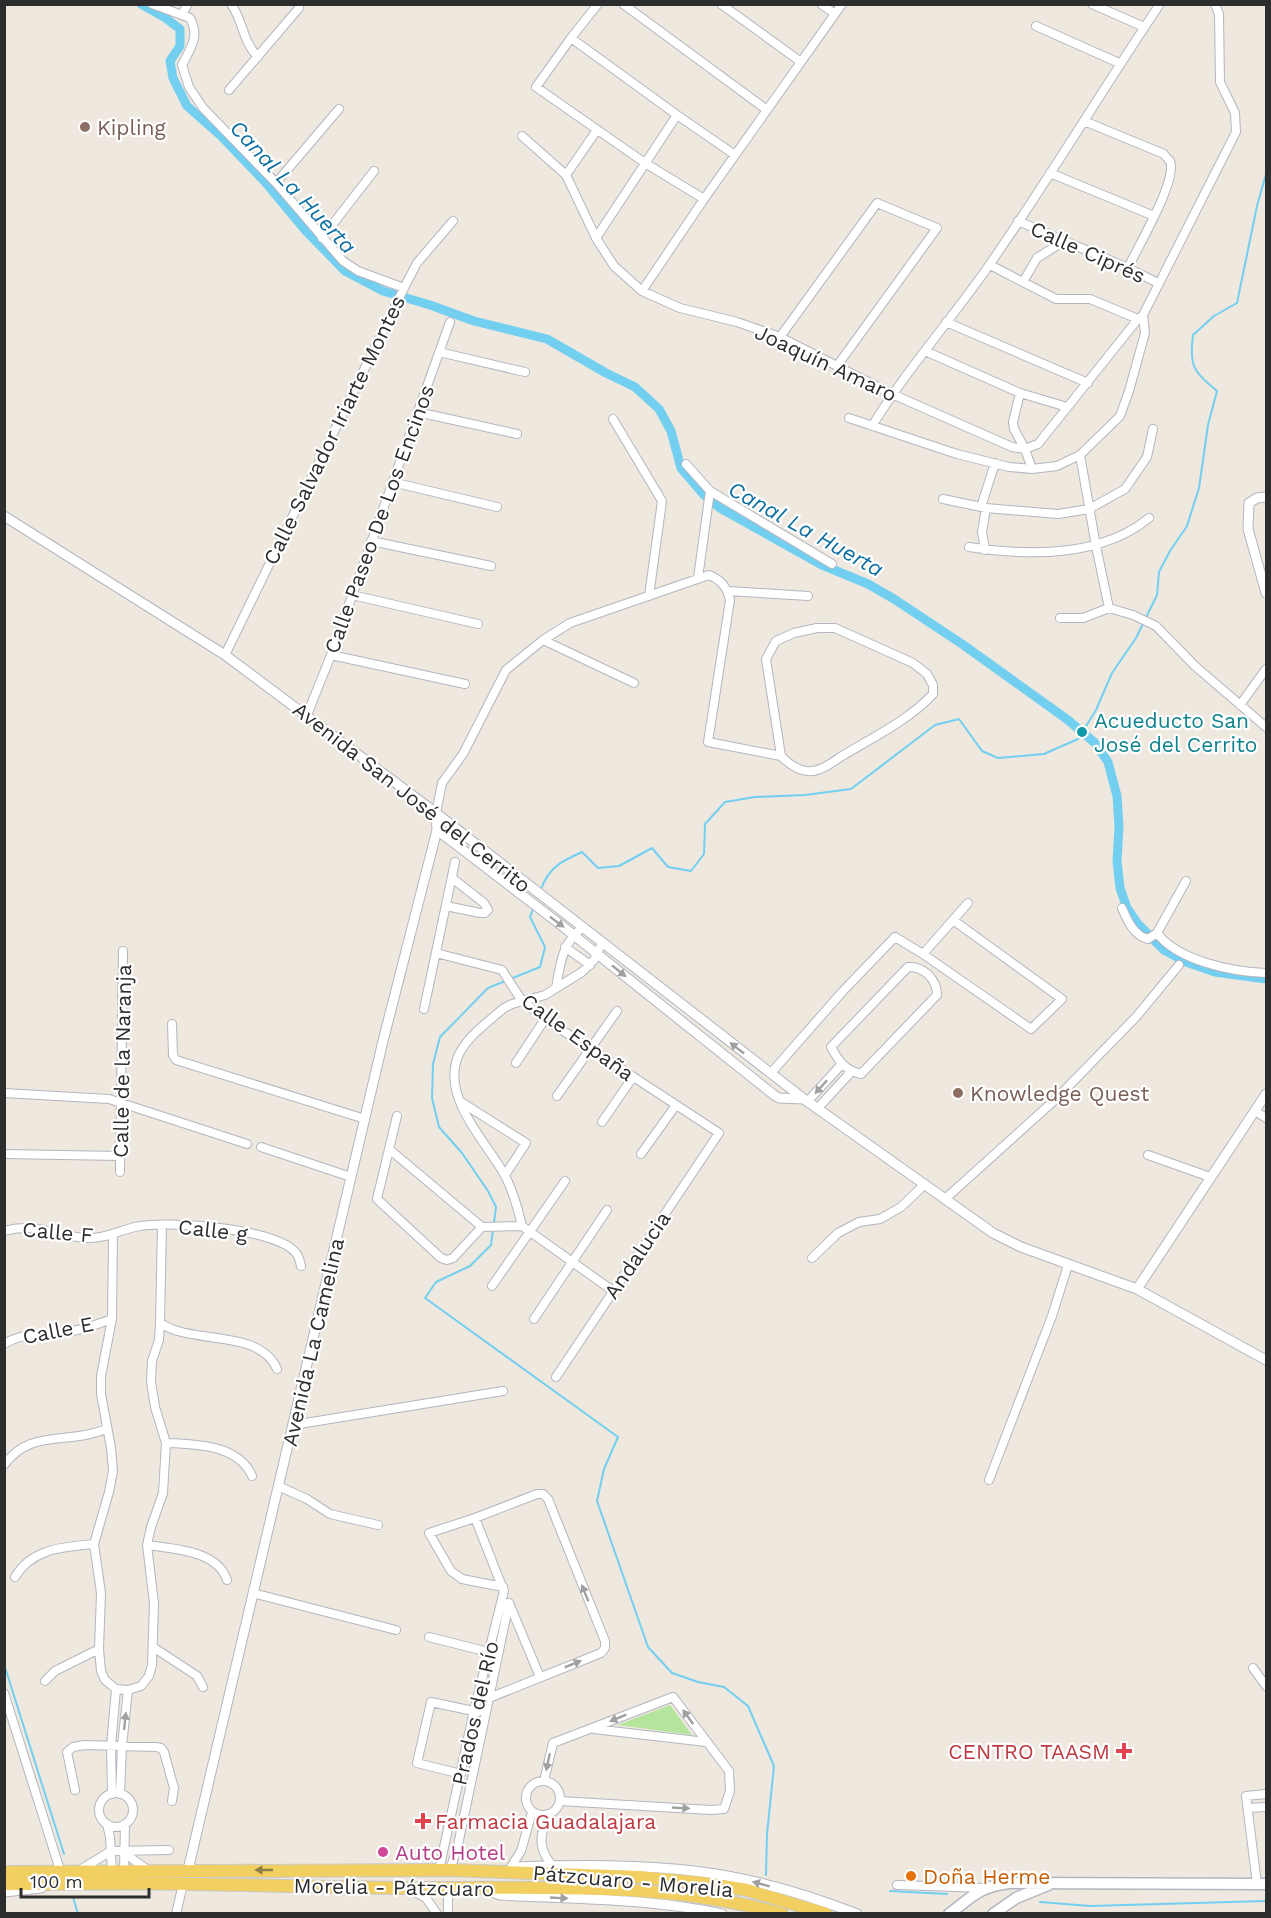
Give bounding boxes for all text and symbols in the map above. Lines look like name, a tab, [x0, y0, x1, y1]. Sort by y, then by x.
place label: Kipling	[97, 115, 167, 140]
water label: Canal La Huerta	[225, 115, 361, 259]
marker: Kipling	[78, 120, 92, 134]
street label: Calle Ciprés	[1027, 216, 1149, 288]
street label: Calle Salvador Iriarte Montes	[258, 291, 410, 569]
street label: Joaquín Amaro	[751, 319, 901, 407]
street label: Calle Paseo De Los Encinos	[319, 381, 439, 657]
water label: Canal La Huerta	[724, 476, 888, 582]
street label: Avenida San José del Cerrito	[288, 696, 536, 898]
place label: Acueducto San José del Cerrito	[1094, 708, 1257, 757]
marker: Acueducto San José del Cerrito	[1075, 725, 1089, 739]
one-way arrow	[549, 916, 565, 928]
street label: Calle de la Naranja	[108, 964, 136, 1158]
one-way arrow	[611, 964, 626, 977]
street label: Calle España	[517, 988, 639, 1086]
one-way arrow	[730, 1042, 745, 1054]
one-way arrow	[815, 1079, 828, 1094]
place label: Knowledge Quest	[970, 1081, 1150, 1106]
marker: Knowledge Quest	[951, 1086, 965, 1100]
street label: Andalucia	[599, 1206, 676, 1304]
street label: Calle g	[177, 1214, 250, 1246]
street label: Calle F	[21, 1216, 95, 1248]
street label: Avenida La Camelina	[277, 1235, 349, 1449]
street label: Calle E	[20, 1311, 96, 1349]
one-way arrow	[580, 1584, 590, 1602]
street label: Prados del Río	[446, 1638, 504, 1788]
one-way arrow	[564, 1659, 582, 1668]
one-way arrow	[682, 1710, 694, 1726]
one-way arrow	[120, 1711, 130, 1730]
one-way arrow	[609, 1713, 627, 1723]
place label: CENTRO TAASM	[948, 1739, 1110, 1764]
marker: CENTRO TAASM	[1115, 1742, 1133, 1760]
one-way arrow	[543, 1753, 553, 1772]
one-way arrow	[671, 1803, 690, 1813]
place label: Farmacia Guadalajara	[435, 1809, 656, 1834]
marker: Farmacia Guadalajara	[416, 1814, 430, 1828]
place label: Auto Hotel	[395, 1840, 506, 1865]
marker: Auto Hotel	[376, 1845, 390, 1859]
street label: Pátzcuaro - Morelia	[532, 1860, 734, 1902]
scale bar	[21, 1861, 148, 1899]
place label: Doña Herme	[923, 1864, 1050, 1889]
one-way arrow	[254, 1865, 273, 1875]
marker: Doña Herme	[904, 1869, 918, 1883]
text: 100 m	[30, 1871, 83, 1892]
street label: Morelia - Pátzcuaro	[293, 1873, 495, 1901]
one-way arrow	[752, 1879, 770, 1888]
one-way arrow	[550, 1894, 569, 1903]

